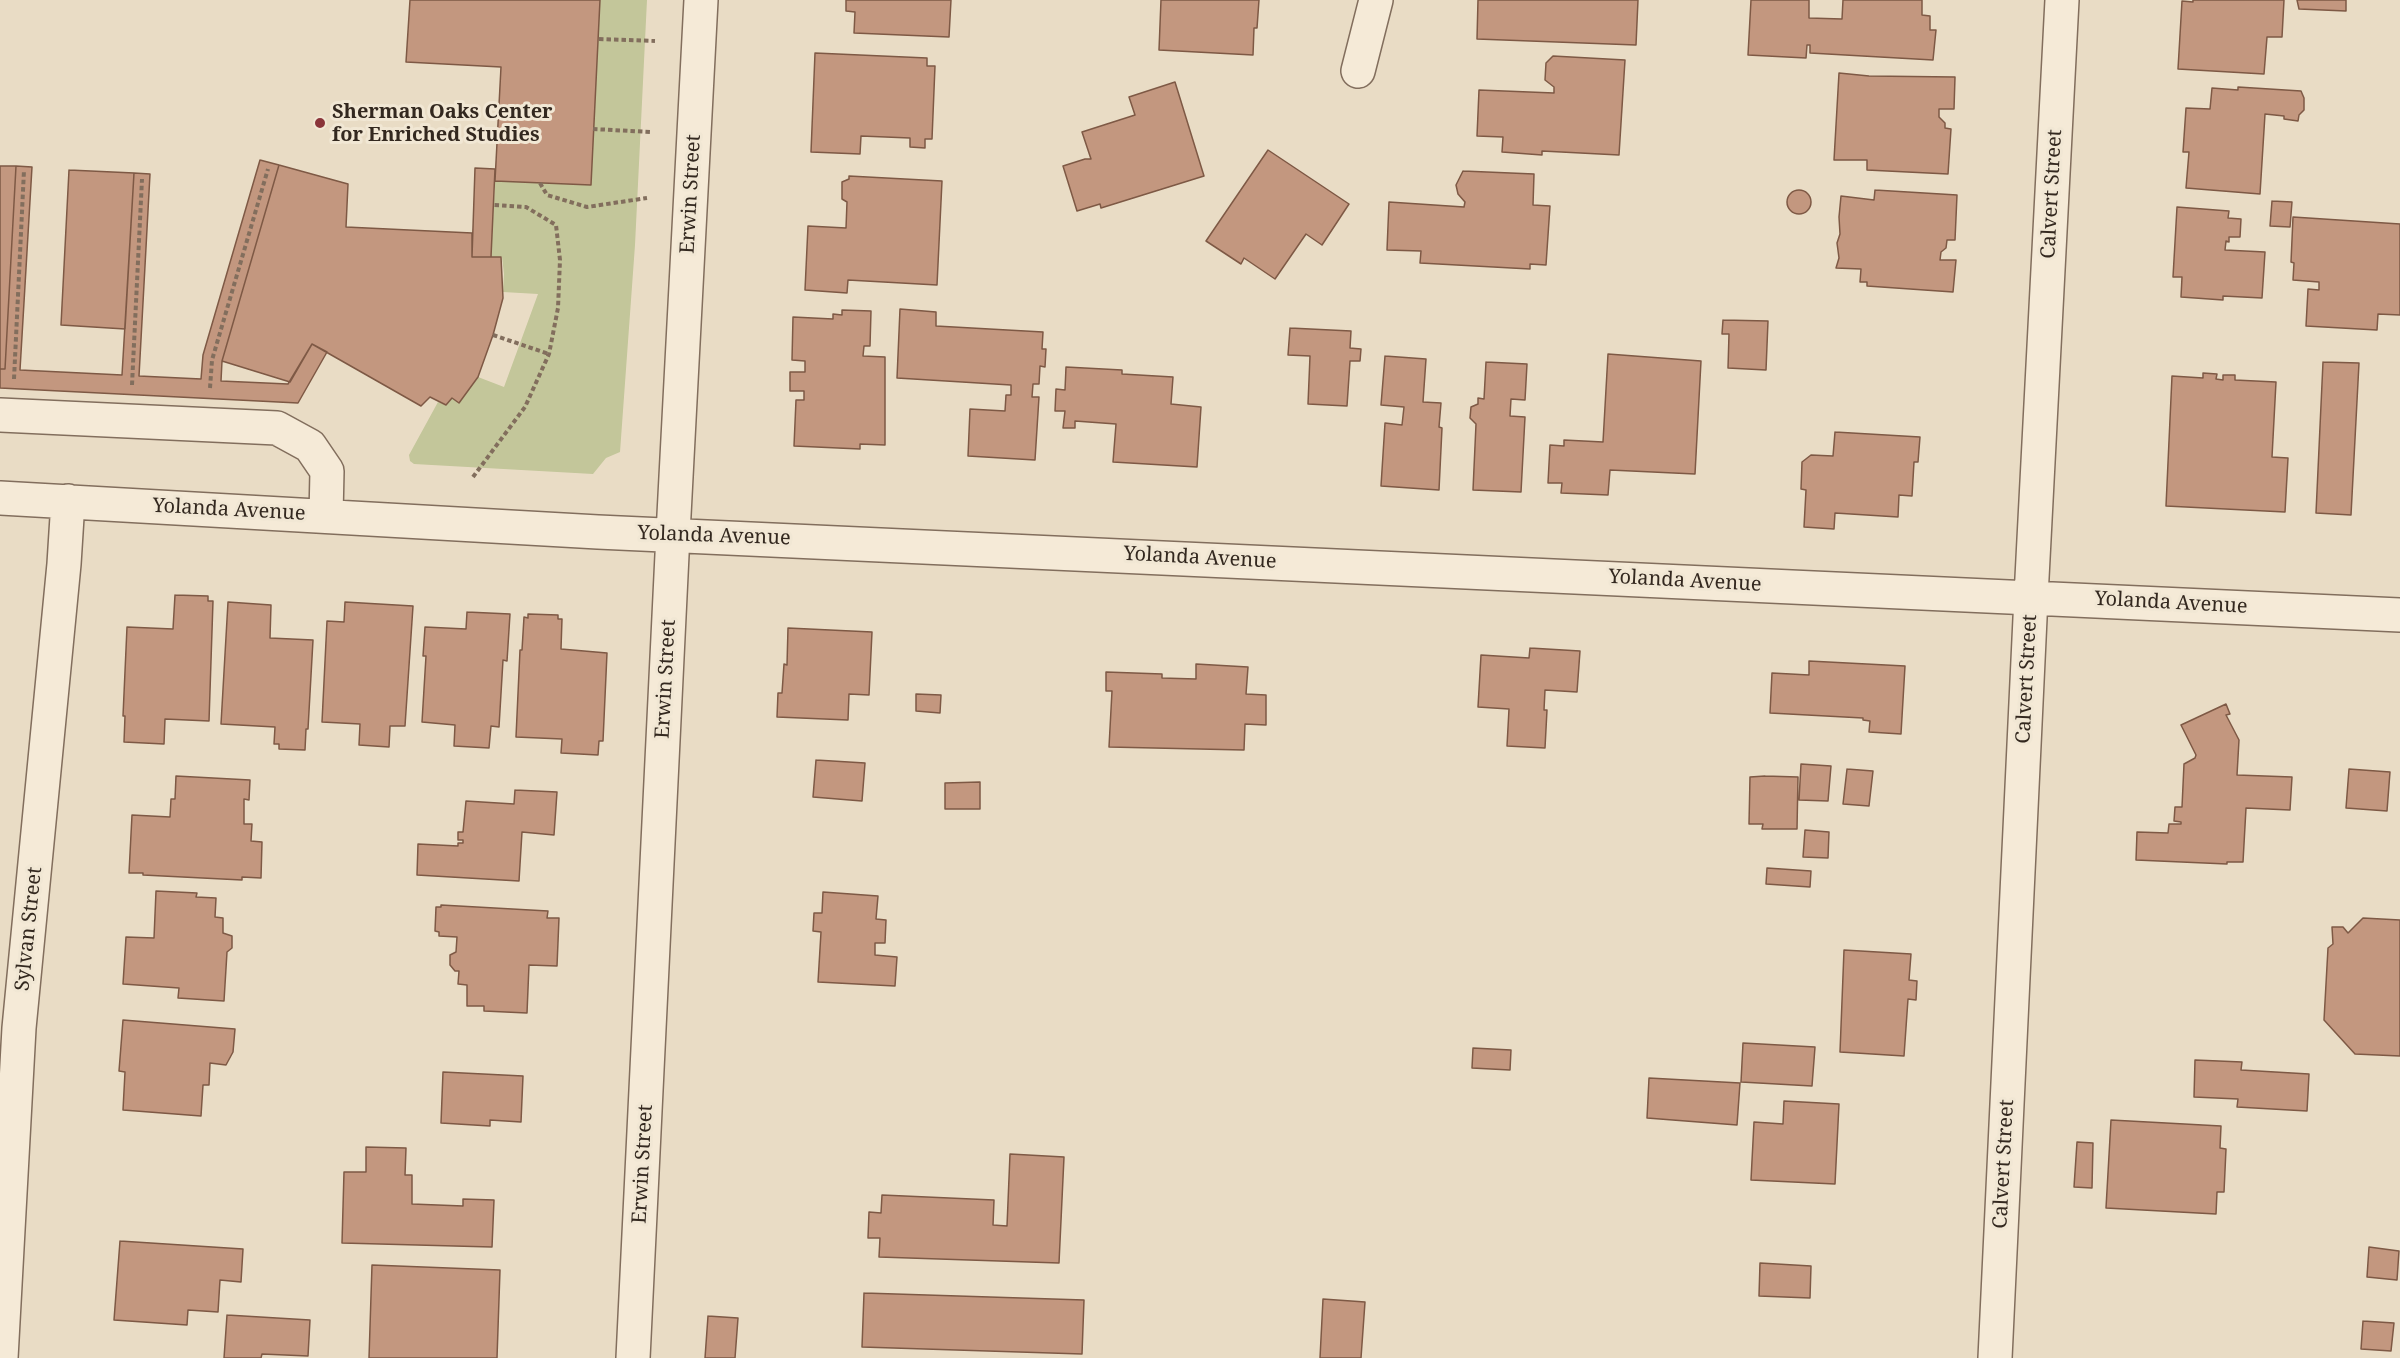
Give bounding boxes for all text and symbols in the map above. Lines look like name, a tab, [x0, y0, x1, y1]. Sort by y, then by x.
place label: Sherman Oaks Center for Enriched Studies	[332, 100, 553, 147]
marker: Sherman Oaks Center for Enriched Studies	[313, 116, 327, 130]
street label: Calvert Street	[2037, 129, 2067, 259]
street label: Erwin Street	[676, 134, 706, 254]
street label: Yolanda Avenue	[152, 494, 306, 526]
street label: Yolanda Avenue	[637, 521, 791, 551]
street label: Yolanda Avenue	[1123, 542, 1277, 574]
street label: Yolanda Avenue	[1608, 565, 1762, 597]
street label: Yolanda Avenue	[2094, 587, 2248, 619]
street label: Calvert Street	[2012, 614, 2042, 744]
street label: Erwin Street	[651, 619, 681, 739]
street label: Sylvan Street	[11, 866, 47, 992]
street label: Calvert Street	[1989, 1099, 2019, 1229]
street label: Erwin Street	[628, 1104, 658, 1224]

